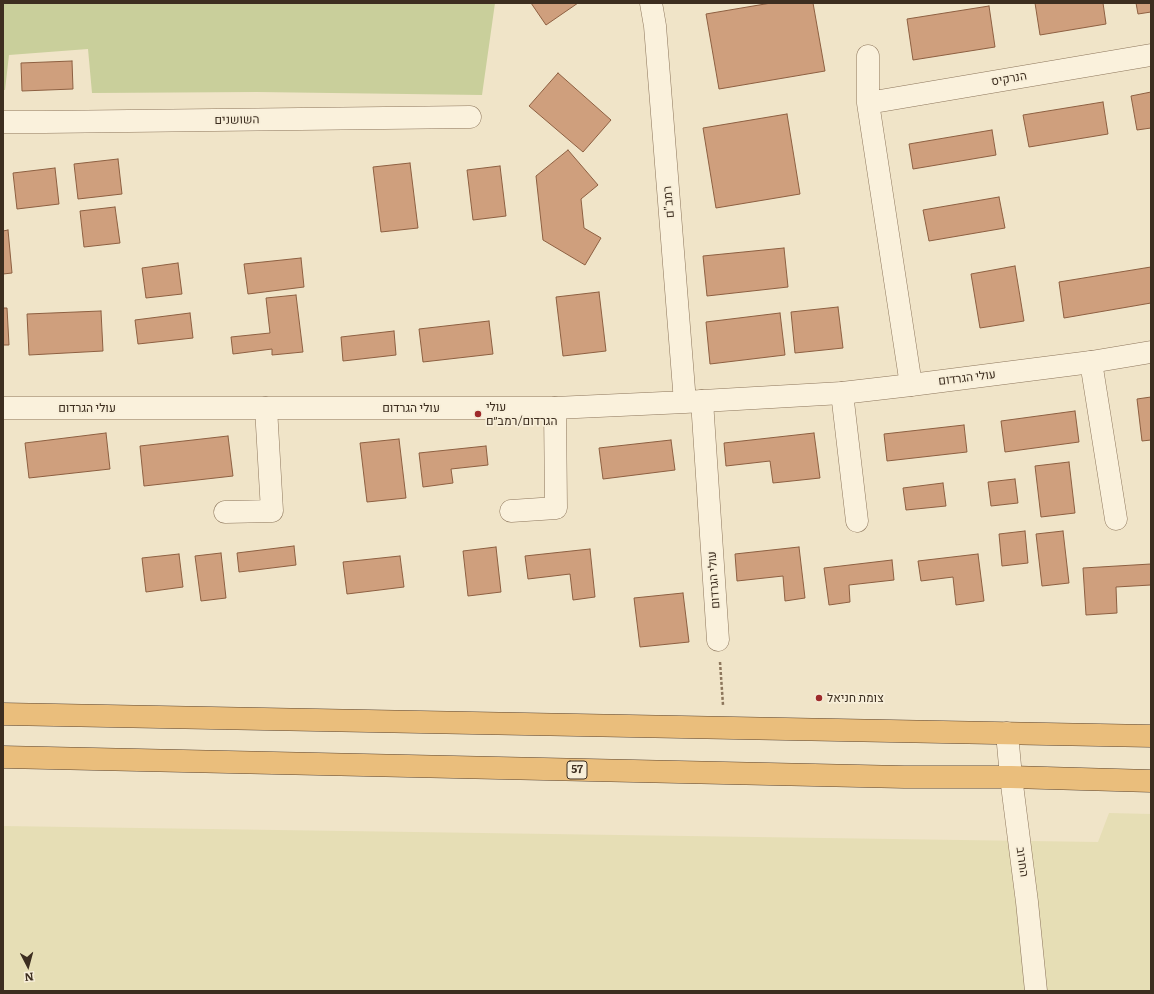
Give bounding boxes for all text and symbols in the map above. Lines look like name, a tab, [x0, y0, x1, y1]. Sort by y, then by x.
street label: הנרקיס	[990, 69, 1028, 89]
street label: השושנים	[214, 112, 260, 128]
street label: רמב"ם	[660, 185, 678, 219]
street label: עולי הגרדום	[938, 367, 996, 389]
place label: עולי הגרדום/רמב״ם	[486, 400, 558, 428]
street label: עולי הגרדום	[58, 401, 116, 415]
street label: עולי הגרדום	[382, 401, 440, 415]
marker: עולי הגרדום/רמב״ם	[473, 409, 483, 419]
street label: עולי הגרדום	[705, 551, 723, 609]
place label: צומת חניאל	[827, 691, 884, 705]
marker: צומת חניאל	[814, 693, 824, 703]
road number: 57	[567, 761, 587, 779]
street label: החרוב	[1013, 846, 1031, 878]
north arrow	[8, 946, 48, 986]
text: N	[24, 969, 35, 986]

